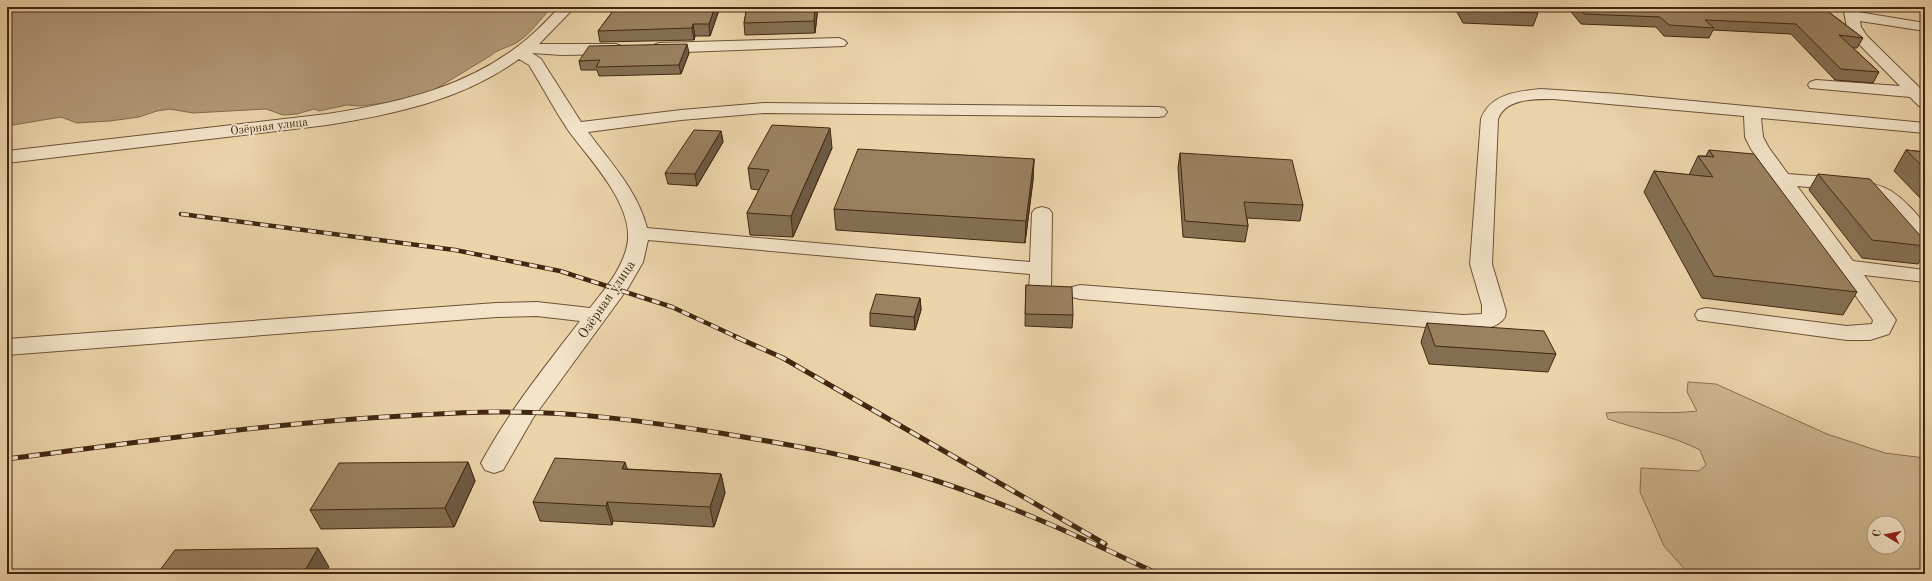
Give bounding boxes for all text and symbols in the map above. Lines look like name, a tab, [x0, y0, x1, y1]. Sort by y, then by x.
street label: Озёрная улица	[230, 116, 309, 138]
street label: Озёрная улица	[576, 258, 638, 341]
north arrow	[1866, 515, 1906, 555]
text: С	[1872, 529, 1884, 538]

